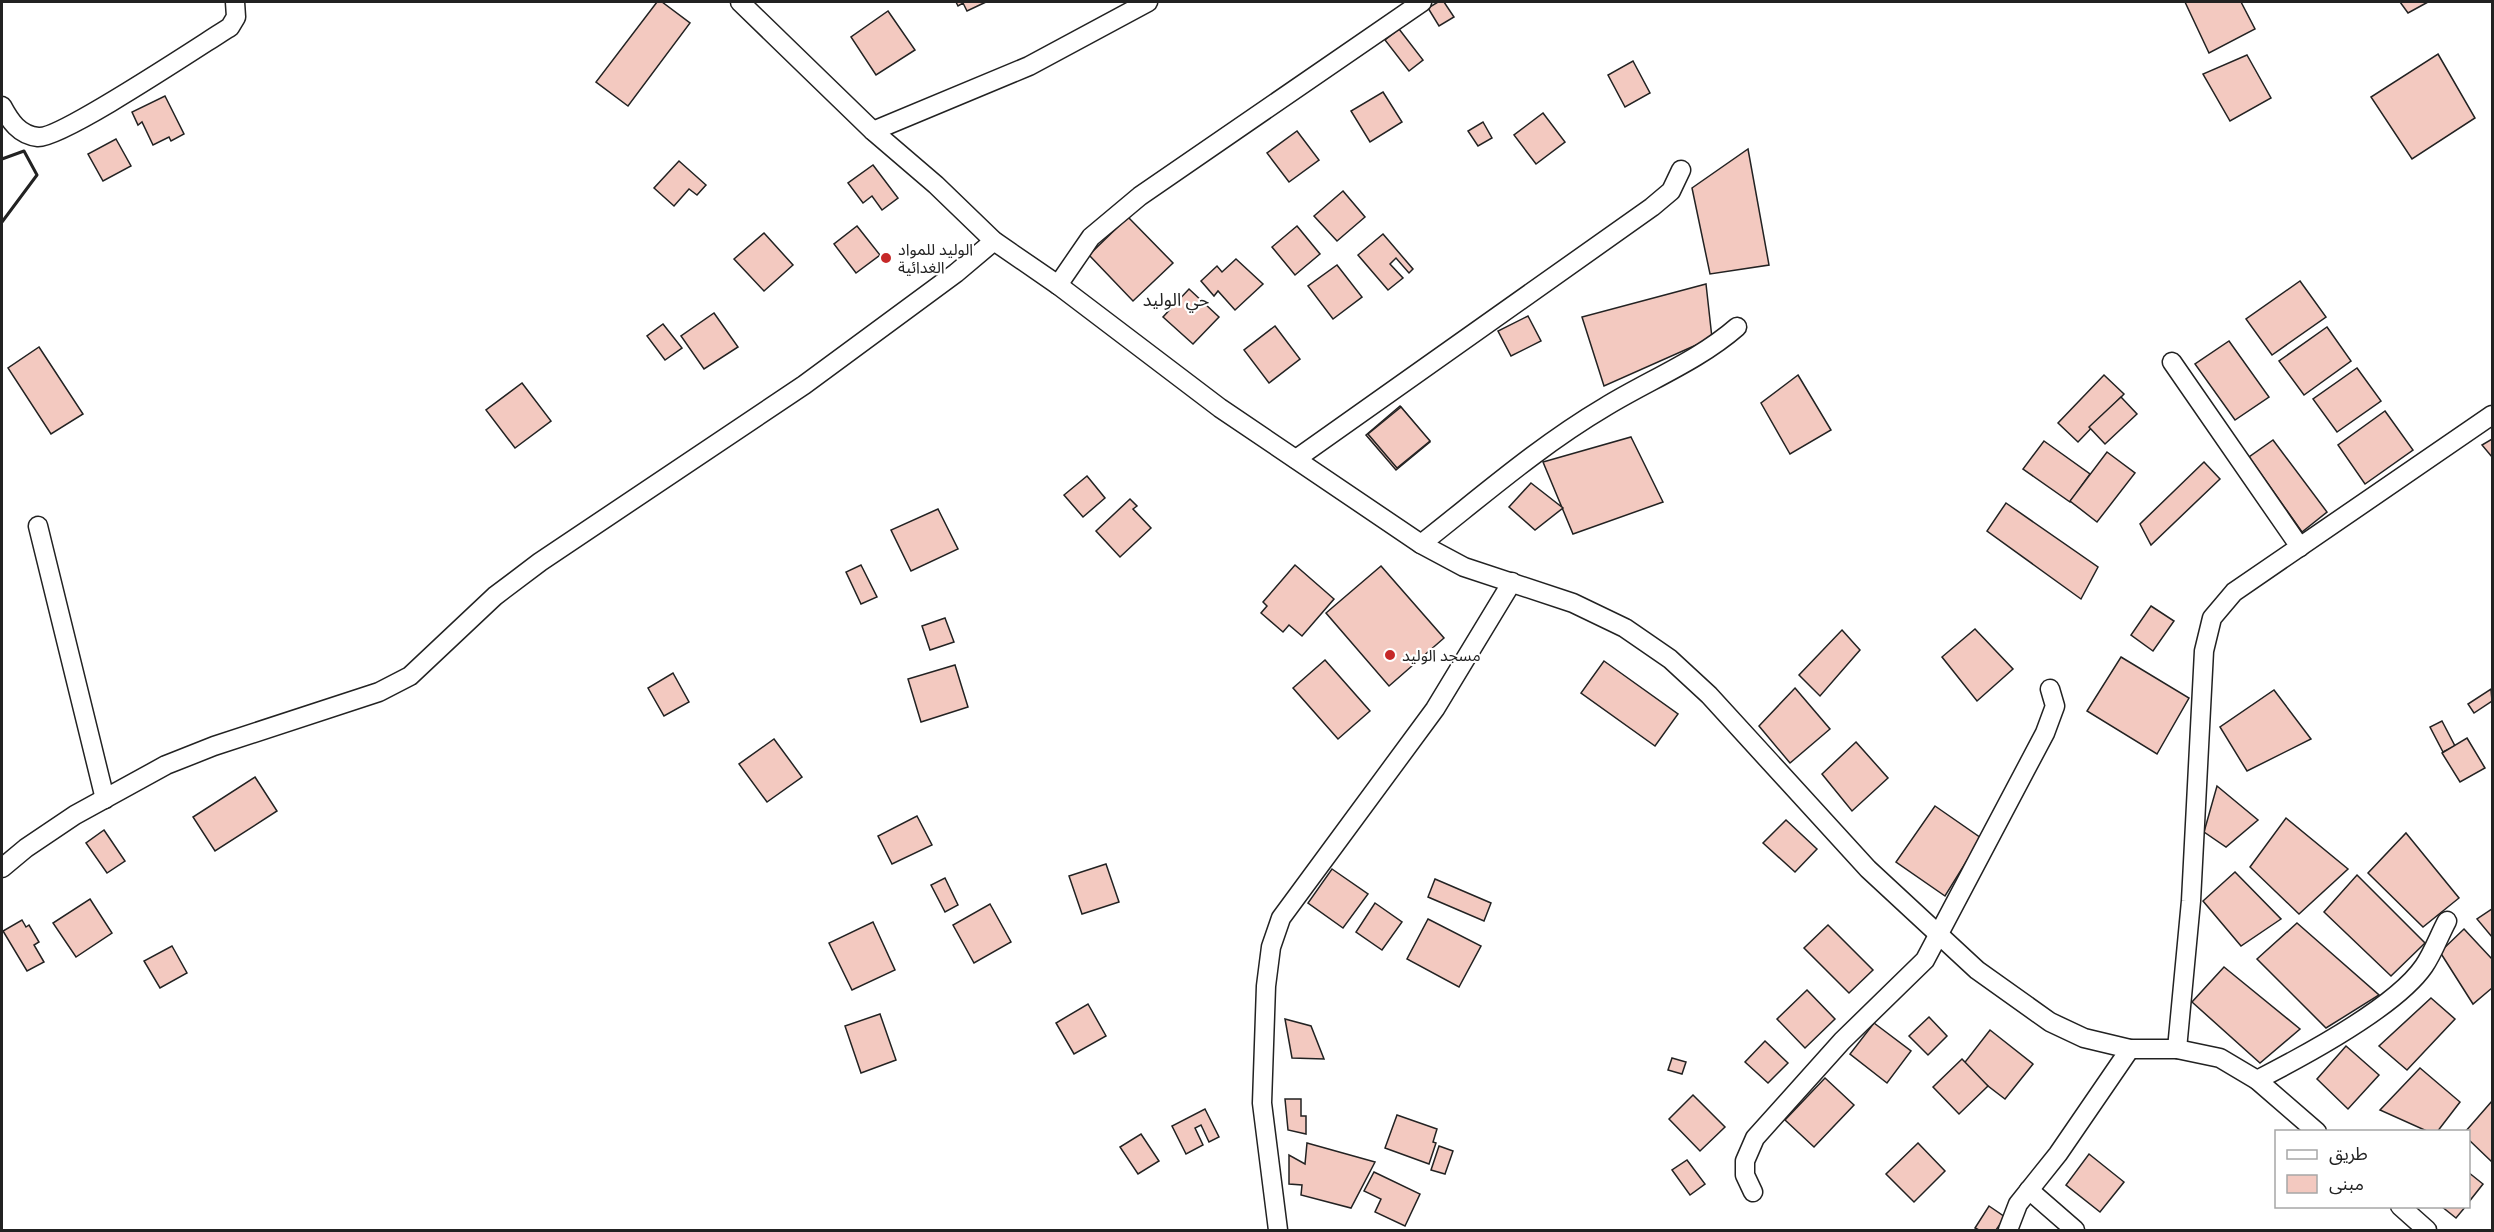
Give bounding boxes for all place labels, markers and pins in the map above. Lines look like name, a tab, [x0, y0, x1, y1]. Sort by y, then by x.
place label: الوليد للمواد الغدائية	[898, 240, 973, 277]
marker: الوليد للمواد الغدائية	[879, 251, 893, 265]
place label: مسجد الوليد	[1402, 646, 1481, 665]
marker: مسجد الوليد	[1383, 648, 1397, 662]

